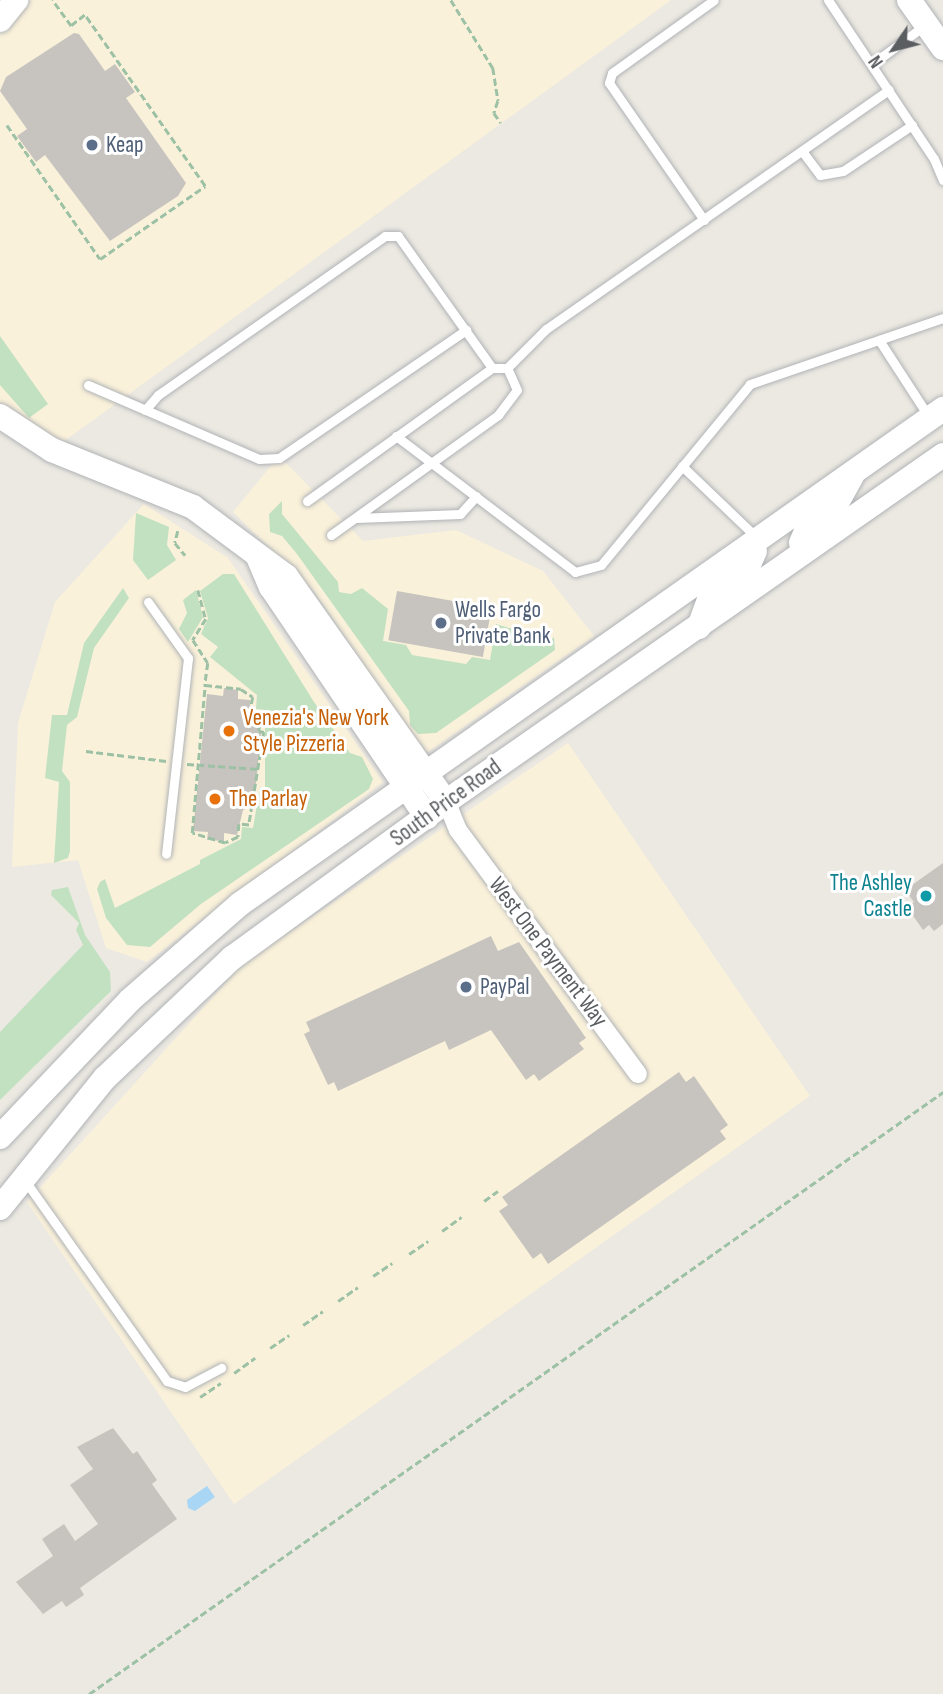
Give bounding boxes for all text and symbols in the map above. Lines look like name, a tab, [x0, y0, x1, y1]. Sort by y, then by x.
north arrow	[859, 14, 929, 84]
text: N	[864, 51, 889, 72]
place label: Keap	[106, 131, 144, 159]
marker: Keap	[84, 137, 100, 153]
place label: Wells Fargo Private Bank	[455, 596, 551, 650]
marker: Wells Fargo Private Bank	[433, 615, 449, 631]
place label: Venezia's New York Style Pizzeria	[243, 704, 389, 758]
marker: Venezia's New York Style Pizzeria	[221, 723, 237, 739]
street label: South Price Road	[385, 754, 507, 852]
place label: The Parlay	[229, 785, 308, 813]
marker: The Parlay	[207, 791, 223, 807]
place label: The Ashley Castle	[830, 869, 912, 923]
street label: West One Payment Way	[483, 872, 613, 1032]
marker: The Ashley Castle	[918, 888, 934, 904]
place label: PayPal	[480, 973, 530, 1001]
marker: PayPal	[458, 979, 474, 995]

